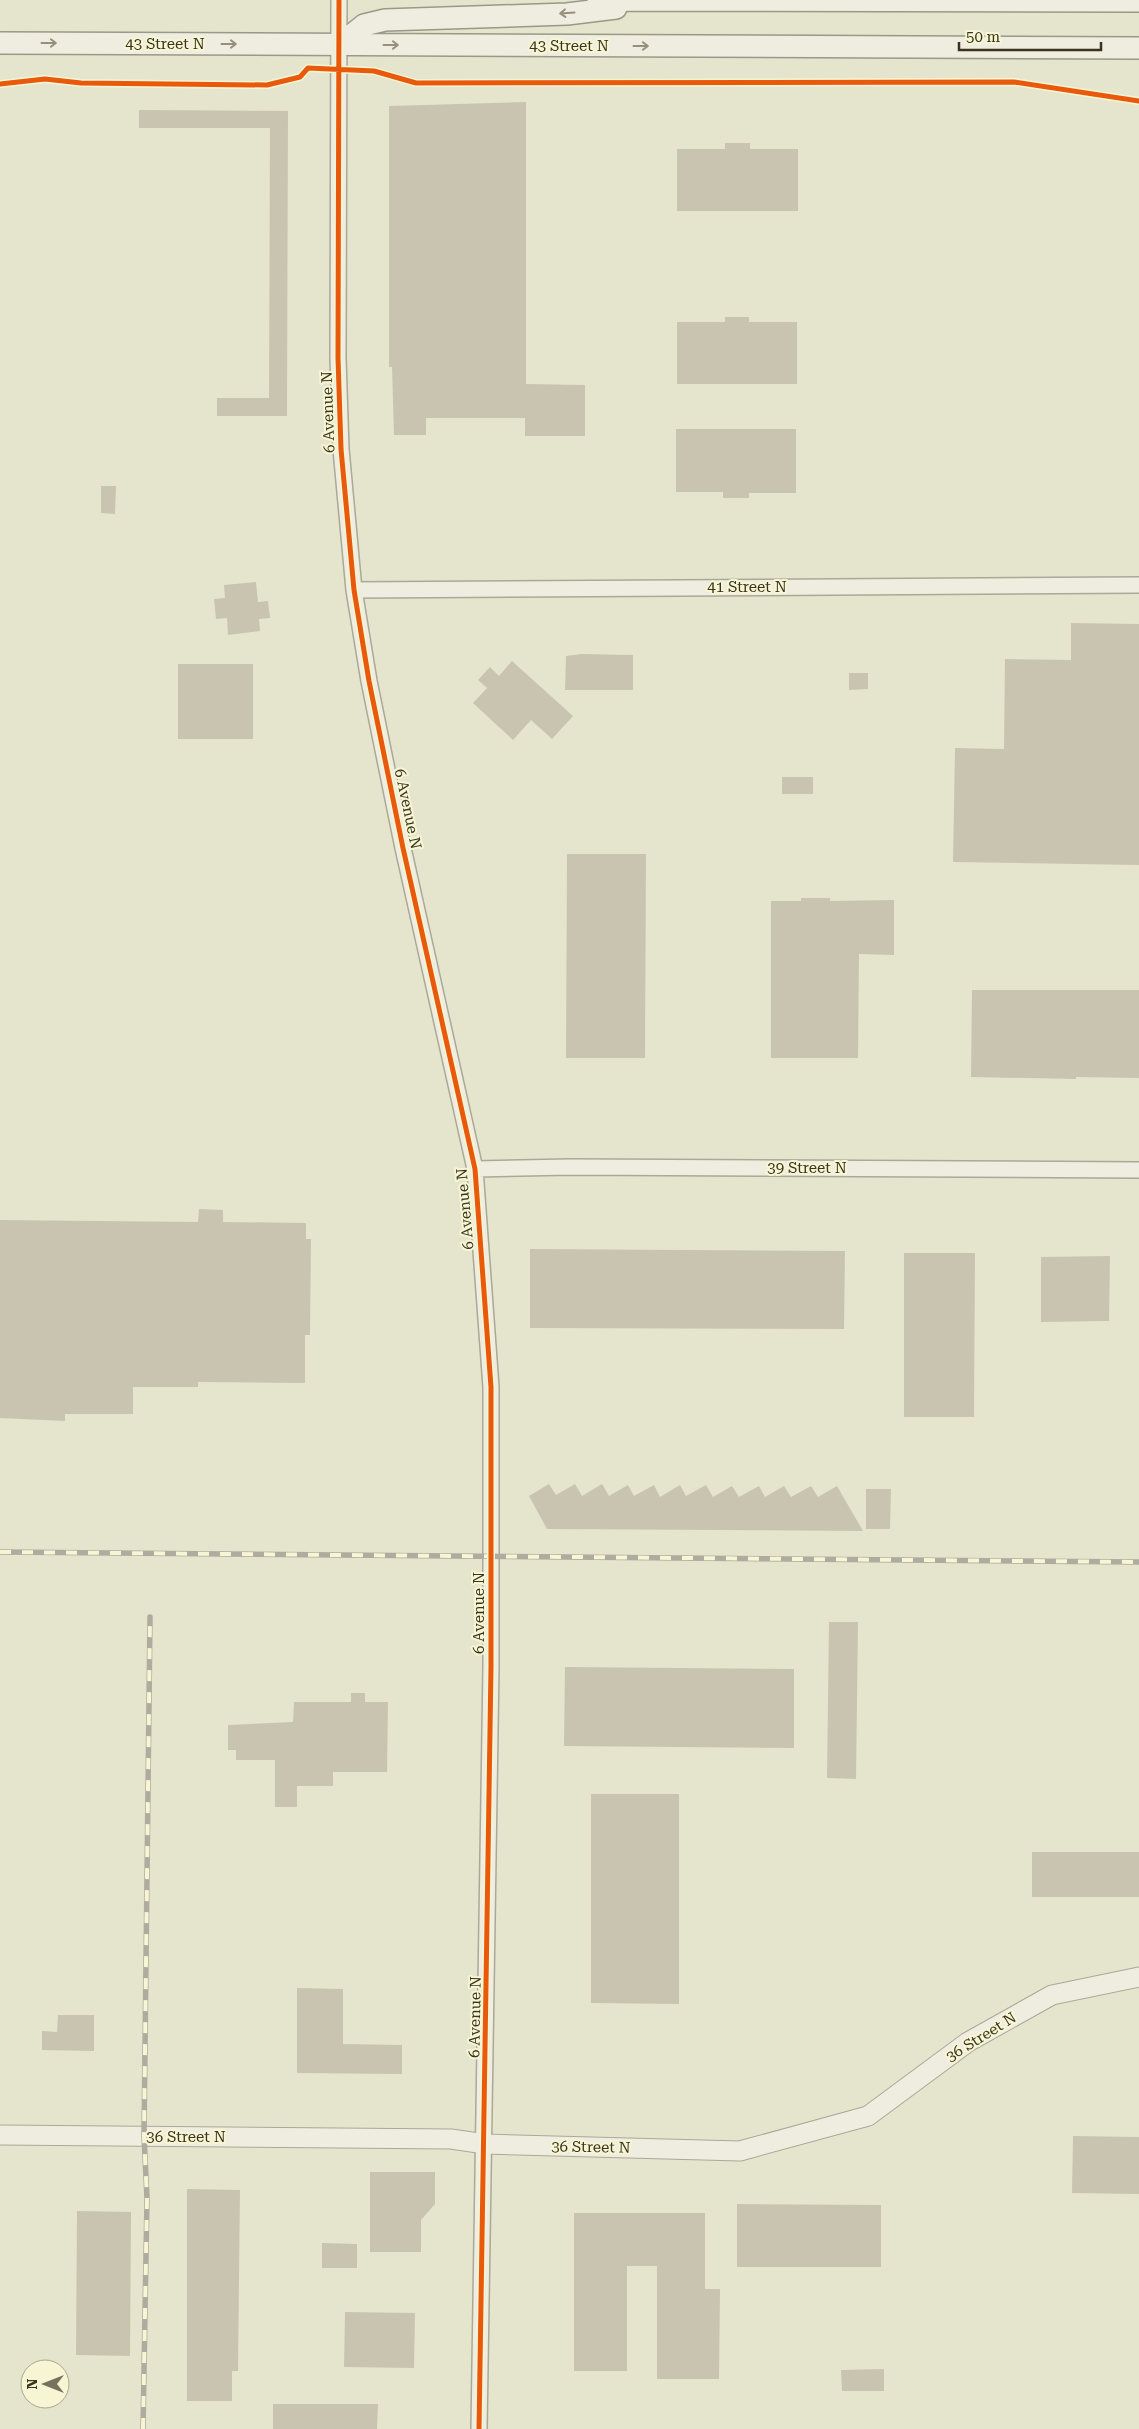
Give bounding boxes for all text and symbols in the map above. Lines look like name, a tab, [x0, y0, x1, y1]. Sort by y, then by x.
one-way arrow	[560, 9, 576, 18]
scale bar	[959, 20, 1102, 52]
text: 50 m	[966, 28, 1001, 46]
street label: 43 Street N	[125, 35, 205, 53]
street label: 43 Street N	[529, 37, 609, 55]
one-way arrow	[40, 38, 56, 48]
one-way arrow	[220, 39, 236, 49]
one-way arrow	[382, 40, 399, 50]
one-way arrow	[632, 41, 649, 51]
street label: 6 Avenue N	[318, 371, 338, 453]
street label: 41 Street N	[707, 578, 787, 596]
street label: 6 Avenue N	[391, 767, 425, 851]
street label: 39 Street N	[767, 1159, 847, 1177]
street label: 6 Avenue N	[452, 1167, 478, 1251]
street label: 6 Avenue N	[470, 1572, 488, 1654]
street label: 6 Avenue N	[465, 1976, 485, 2058]
street label: 36 Street N	[943, 2008, 1019, 2066]
street label: 36 Street N	[146, 2128, 226, 2146]
street label: 36 Street N	[551, 2137, 631, 2157]
north arrow	[20, 2359, 70, 2409]
text: N	[24, 2378, 40, 2389]

